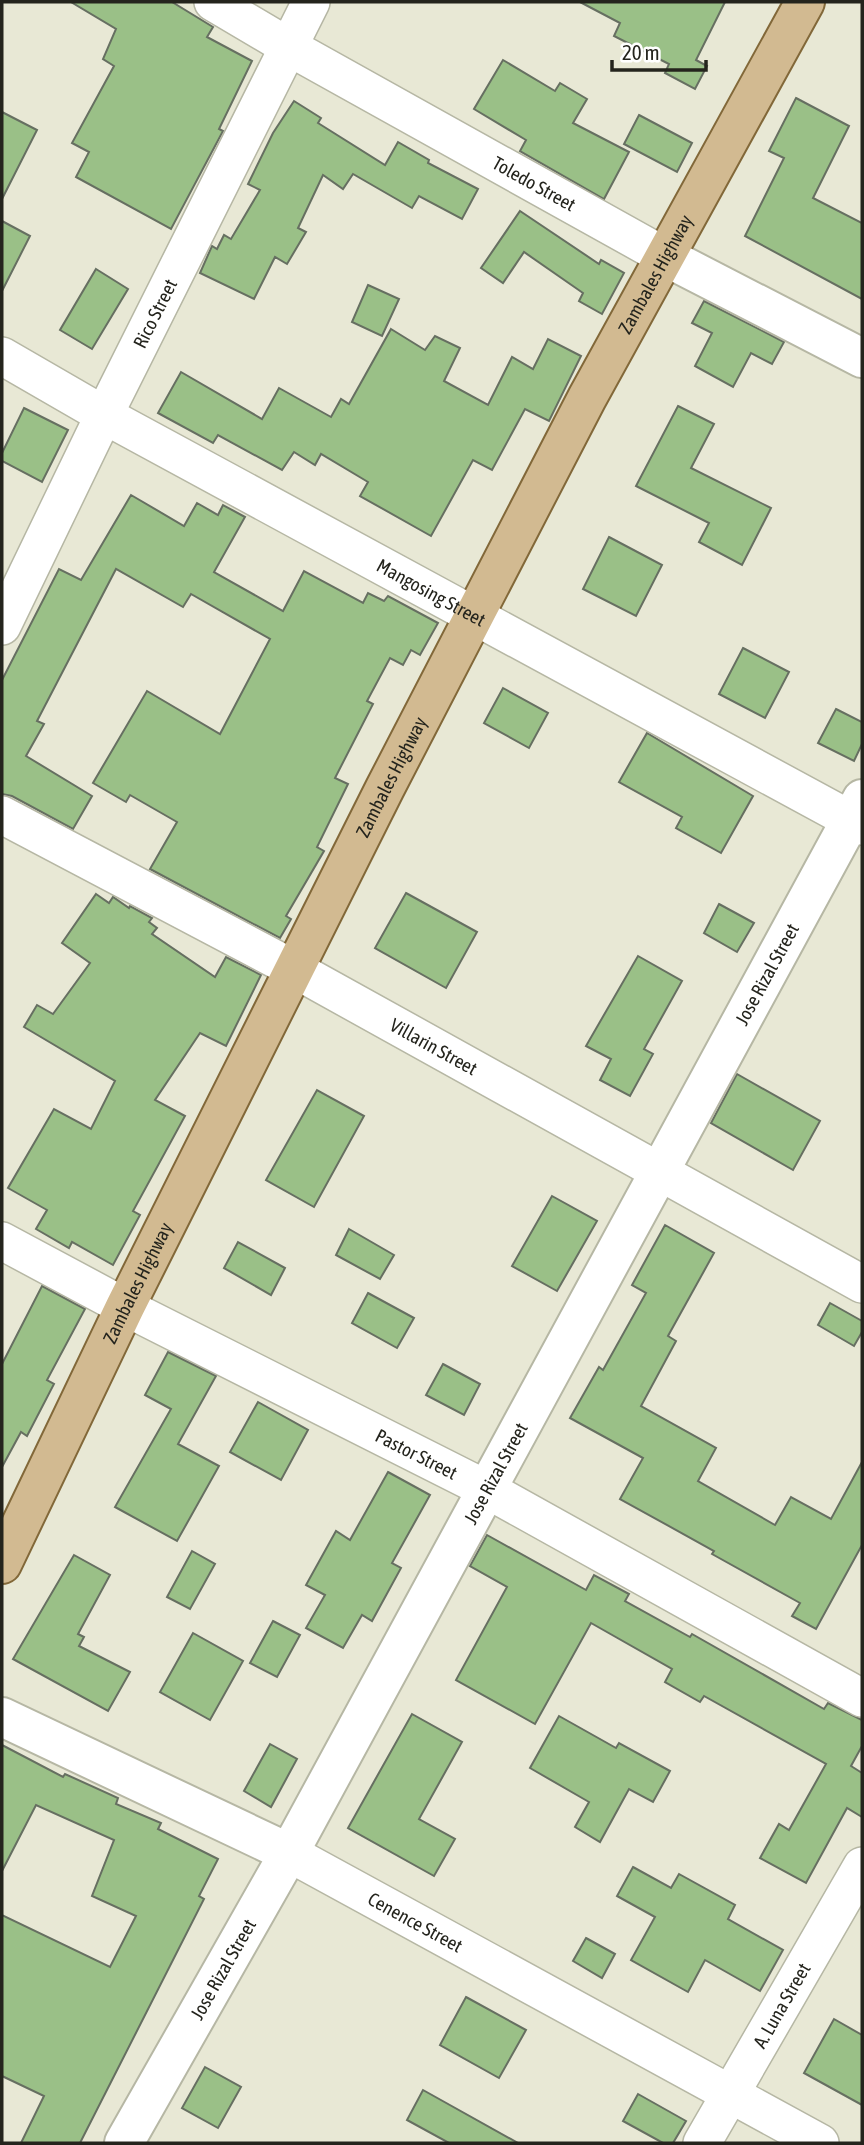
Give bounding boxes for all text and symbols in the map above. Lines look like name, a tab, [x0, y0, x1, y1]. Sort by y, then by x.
scale bar	[612, 28, 706, 72]
text: 20 m	[622, 40, 660, 64]
street label: Toledo Street	[489, 152, 580, 216]
street label: Zambales Highway	[614, 211, 697, 337]
street label: Rico Street	[128, 275, 181, 352]
street label: Mangosing Street	[373, 554, 489, 631]
street label: Zambales Highway	[351, 713, 431, 841]
street label: Jose Rizal Street	[730, 920, 803, 1029]
street label: Villarin Street	[386, 1014, 481, 1079]
street label: Zambales Highway	[98, 1219, 177, 1347]
street label: Jose Rizal Street	[459, 1419, 532, 1528]
street label: Pastor Street	[372, 1424, 461, 1484]
street label: Cenence Street	[364, 1887, 466, 1957]
street label: Jose Rizal Street	[186, 1915, 260, 2023]
street label: A. Luna Street	[748, 1959, 815, 2052]

